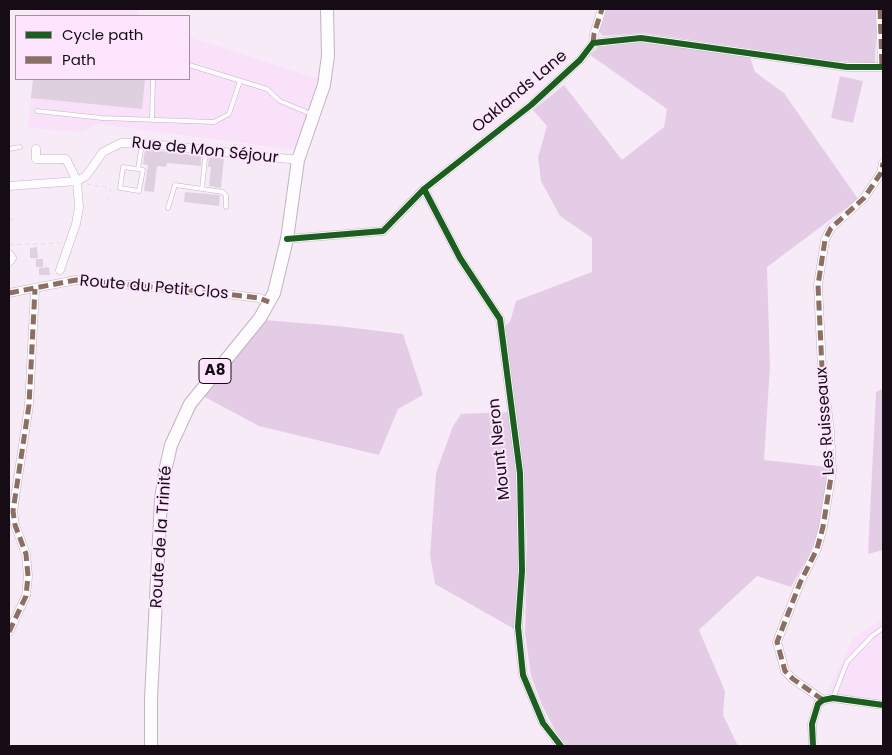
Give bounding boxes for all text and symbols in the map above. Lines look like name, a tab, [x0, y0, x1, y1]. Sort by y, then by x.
legend	[15, 15, 190, 80]
text: Cycle path	[62, 24, 143, 45]
street label: Oaklands Lane	[469, 47, 571, 137]
text: Path	[62, 49, 96, 70]
street label: Rue de Mon Séjour	[131, 134, 279, 168]
street label: Route du Petit Clos	[79, 272, 229, 304]
road number: A8	[199, 358, 231, 384]
street label: Les Ruisseaux	[813, 366, 839, 476]
street label: Mount Neron	[485, 397, 515, 501]
street label: Route de la Trinité	[147, 465, 177, 609]

